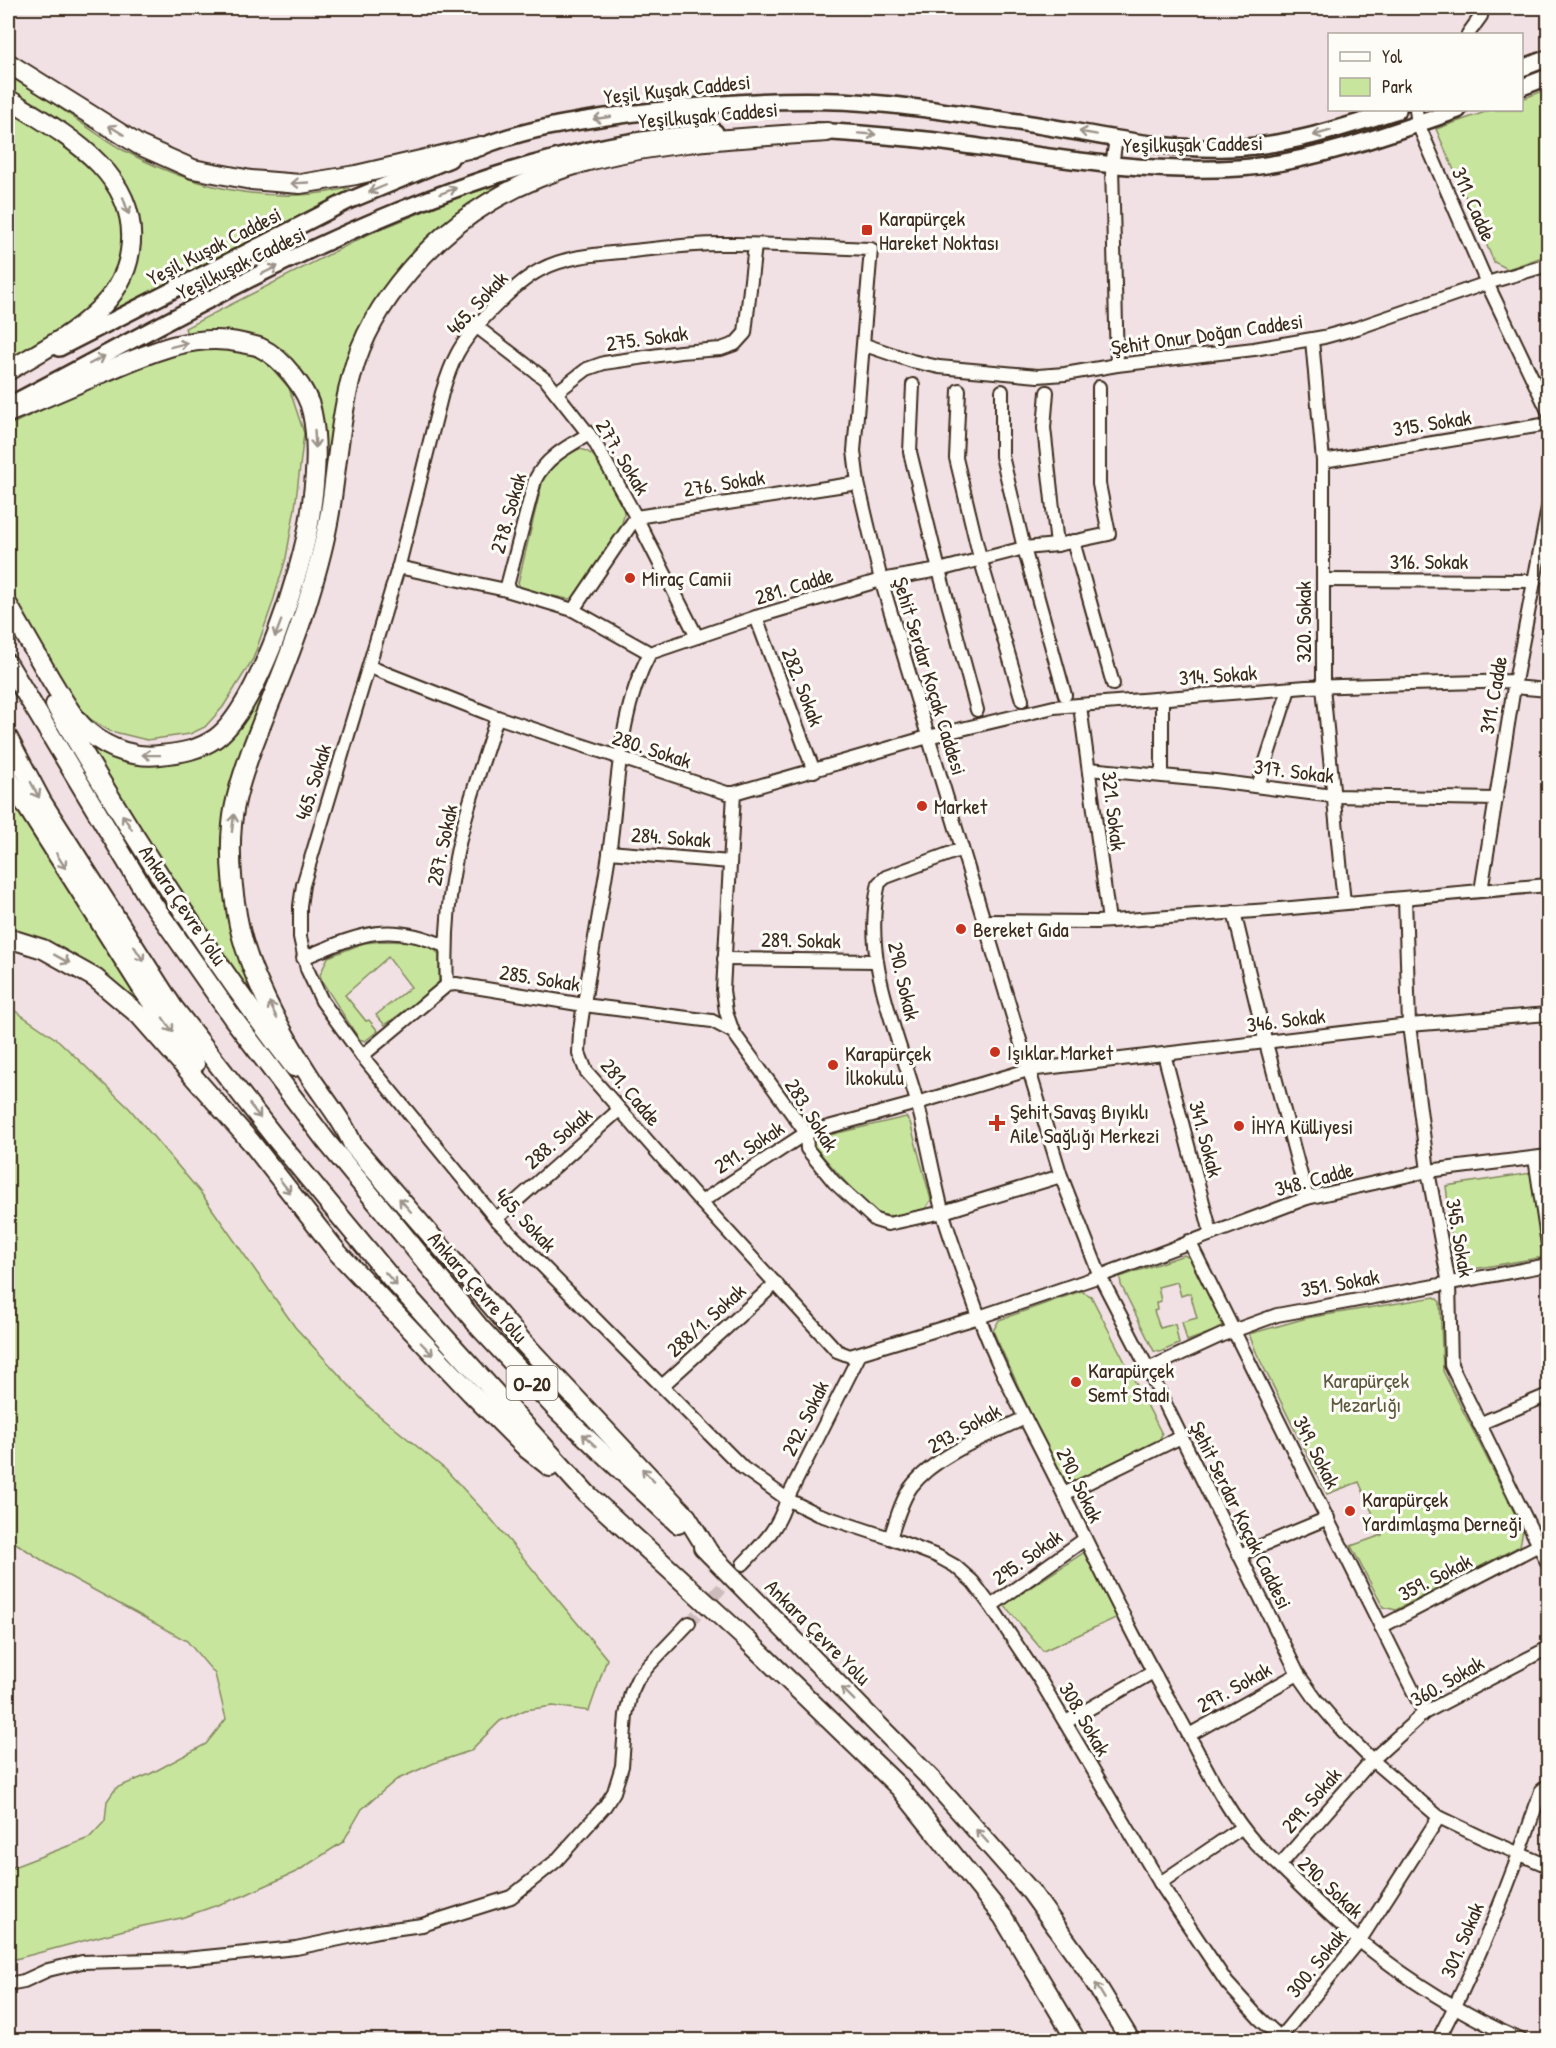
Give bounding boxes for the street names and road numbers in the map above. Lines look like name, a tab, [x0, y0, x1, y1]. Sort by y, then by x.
street label: Yeşil Kuşak Caddesi	[602, 67, 752, 111]
street label: Yeşilkuşak Caddesi	[637, 94, 779, 136]
street label: Yeşilkuşak Caddesi	[1123, 128, 1263, 160]
street label: 311. Cadde	[1445, 162, 1503, 246]
street label: Yeşil Kuşak Caddesi	[142, 200, 286, 292]
street label: Yeşilkuşak Caddesi	[172, 219, 310, 307]
street label: 465. Sokak	[440, 264, 514, 341]
street label: Şehit Onur Doğan Caddesi	[1109, 306, 1305, 362]
street label: 275. Sokak	[604, 318, 690, 358]
street label: 315. Sokak	[1391, 402, 1474, 444]
street label: 277. Sokak	[589, 414, 657, 501]
street label: 276. Sokak	[681, 462, 767, 504]
street label: 278. Sokak	[483, 469, 533, 557]
street label: 316. Sokak	[1390, 547, 1469, 576]
street label: 281. Cadde	[751, 560, 837, 612]
street label: Şehit Serdar Koçak Caddesi	[886, 573, 974, 779]
street label: 320. Sokak	[1289, 581, 1318, 663]
street label: 282. Sokak	[775, 644, 831, 731]
street label: 311. Cadde	[1472, 654, 1514, 736]
street label: 314. Sokak	[1178, 658, 1258, 692]
street label: 280. Sokak	[609, 723, 695, 775]
street label: 465. Sokak	[288, 740, 338, 824]
street label: 317. Sokak	[1252, 752, 1336, 790]
street label: 321. Sokak	[1095, 770, 1133, 853]
street label: 287. Sokak	[419, 801, 465, 888]
street label: 284. Sokak	[630, 820, 712, 854]
street label: Ankara Çevre Yolu	[132, 839, 234, 971]
street label: 289. Sokak	[761, 925, 841, 955]
street label: 290. Sokak	[881, 939, 927, 1024]
street label: 285. Sokak	[498, 957, 582, 999]
street label: 346. Sokak	[1245, 1001, 1327, 1039]
street label: 281. Cadde	[594, 1052, 668, 1132]
street label: 283. Sokak	[778, 1073, 846, 1157]
street label: 341. Sokak	[1182, 1098, 1230, 1181]
street label: 288. Sokak	[518, 1100, 598, 1176]
street label: 291. Sokak	[708, 1113, 790, 1180]
street label: 348. Cadde	[1272, 1155, 1356, 1203]
street label: 465. Sokak	[489, 1182, 563, 1259]
street label: 345. Sokak	[1439, 1196, 1481, 1280]
street label: Ankara Çevre Yolu	[421, 1225, 535, 1349]
street label: 351. Sokak	[1299, 1262, 1382, 1304]
street label: 288/1. Sokak	[660, 1276, 752, 1363]
road number: O-20	[506, 1366, 558, 1400]
street label: 292. Sokak	[774, 1375, 836, 1461]
street label: 293. Sokak	[922, 1396, 1006, 1460]
street label: 349. Sokak	[1286, 1411, 1348, 1494]
street label: Şehit Serdar Koçak Caddesi	[1183, 1416, 1299, 1614]
street label: 290. Sokak	[1049, 1443, 1111, 1528]
street label: 295. Sokak	[986, 1522, 1068, 1592]
street label: 359. Sokak	[1393, 1546, 1477, 1608]
street label: Ankara Çevre Yolu	[759, 1573, 878, 1692]
street label: 360. Sokak	[1405, 1648, 1489, 1714]
street label: 297. Sokak	[1192, 1655, 1277, 1719]
street label: 308. Sokak	[1052, 1677, 1118, 1762]
street label: 299. Sokak	[1274, 1761, 1348, 1839]
street label: 290. Sokak	[1292, 1849, 1370, 1925]
street label: 301. Sokak	[1433, 1897, 1491, 1982]
street label: 300. Sokak	[1279, 1922, 1353, 2004]

